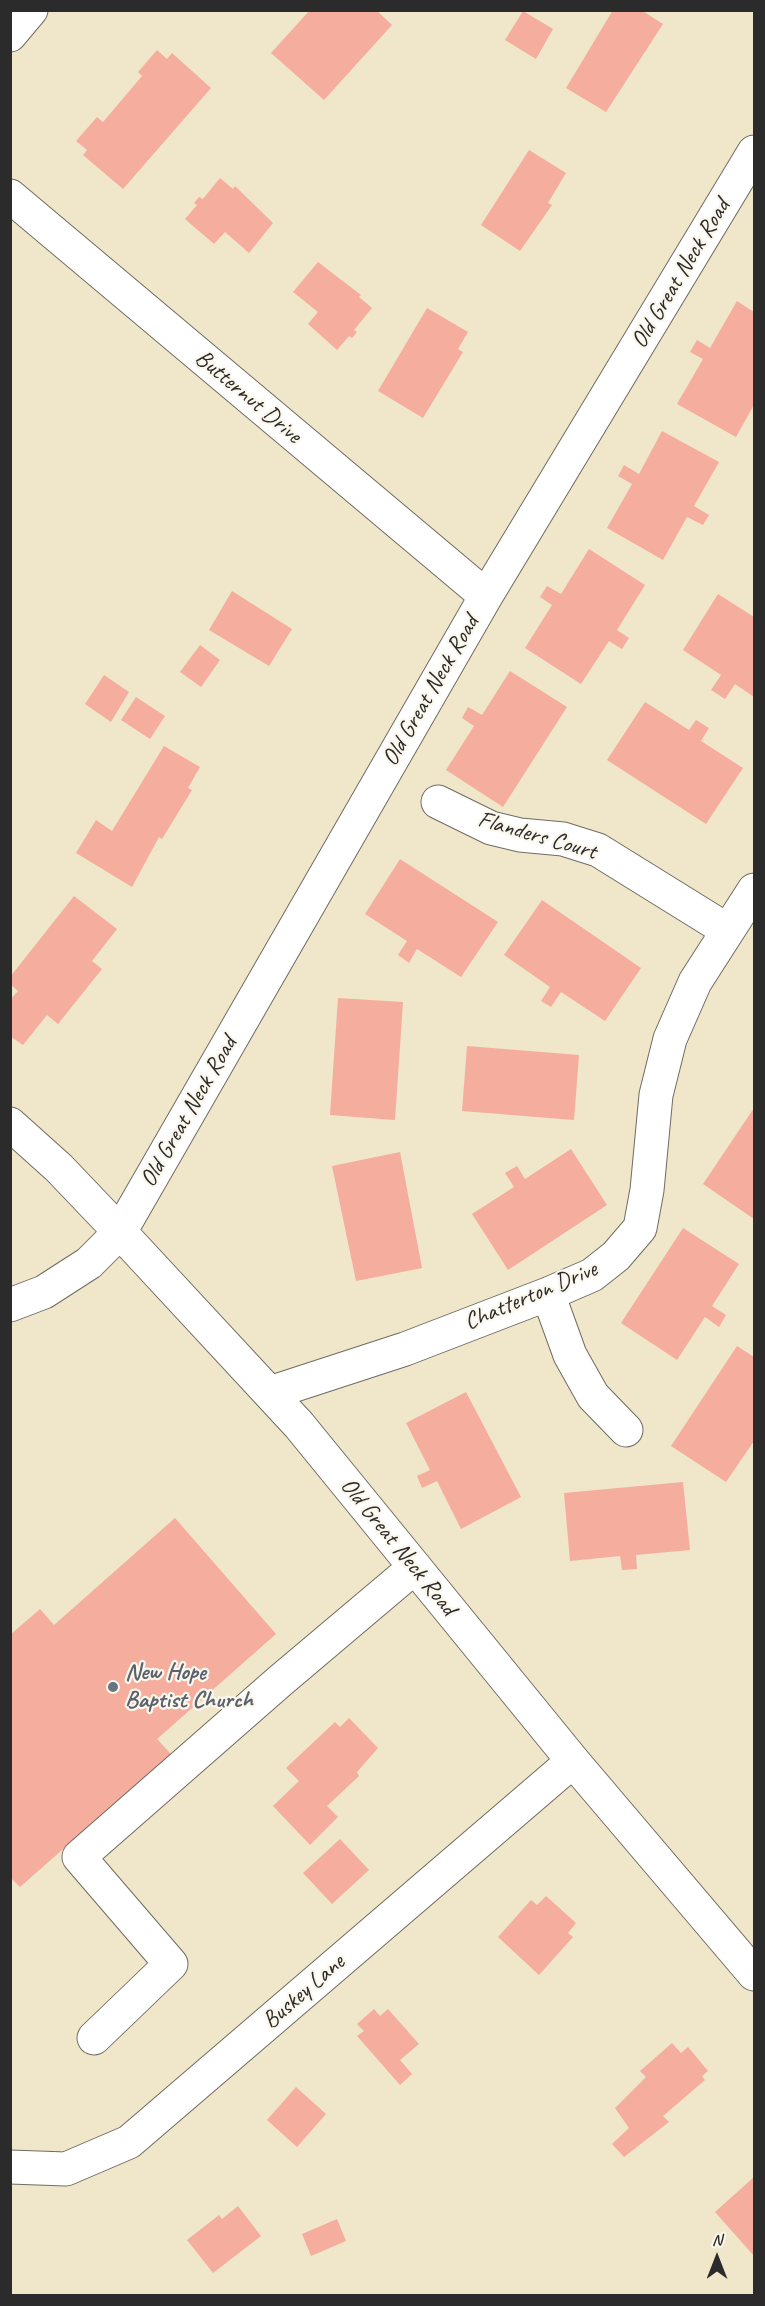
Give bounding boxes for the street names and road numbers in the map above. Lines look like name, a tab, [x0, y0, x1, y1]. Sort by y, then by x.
street label: Old Great Neck Road	[625, 194, 737, 354]
street label: Butternut Drive	[189, 344, 307, 450]
street label: Old Great Neck Road	[376, 611, 486, 771]
street label: Flanders Court	[474, 805, 600, 867]
street label: Old Great Neck Road	[134, 1032, 244, 1192]
street label: Chatterton Drive	[460, 1255, 602, 1337]
street label: Old Great Neck Road	[334, 1472, 462, 1622]
street label: Buskey Lane	[257, 1949, 351, 2035]

